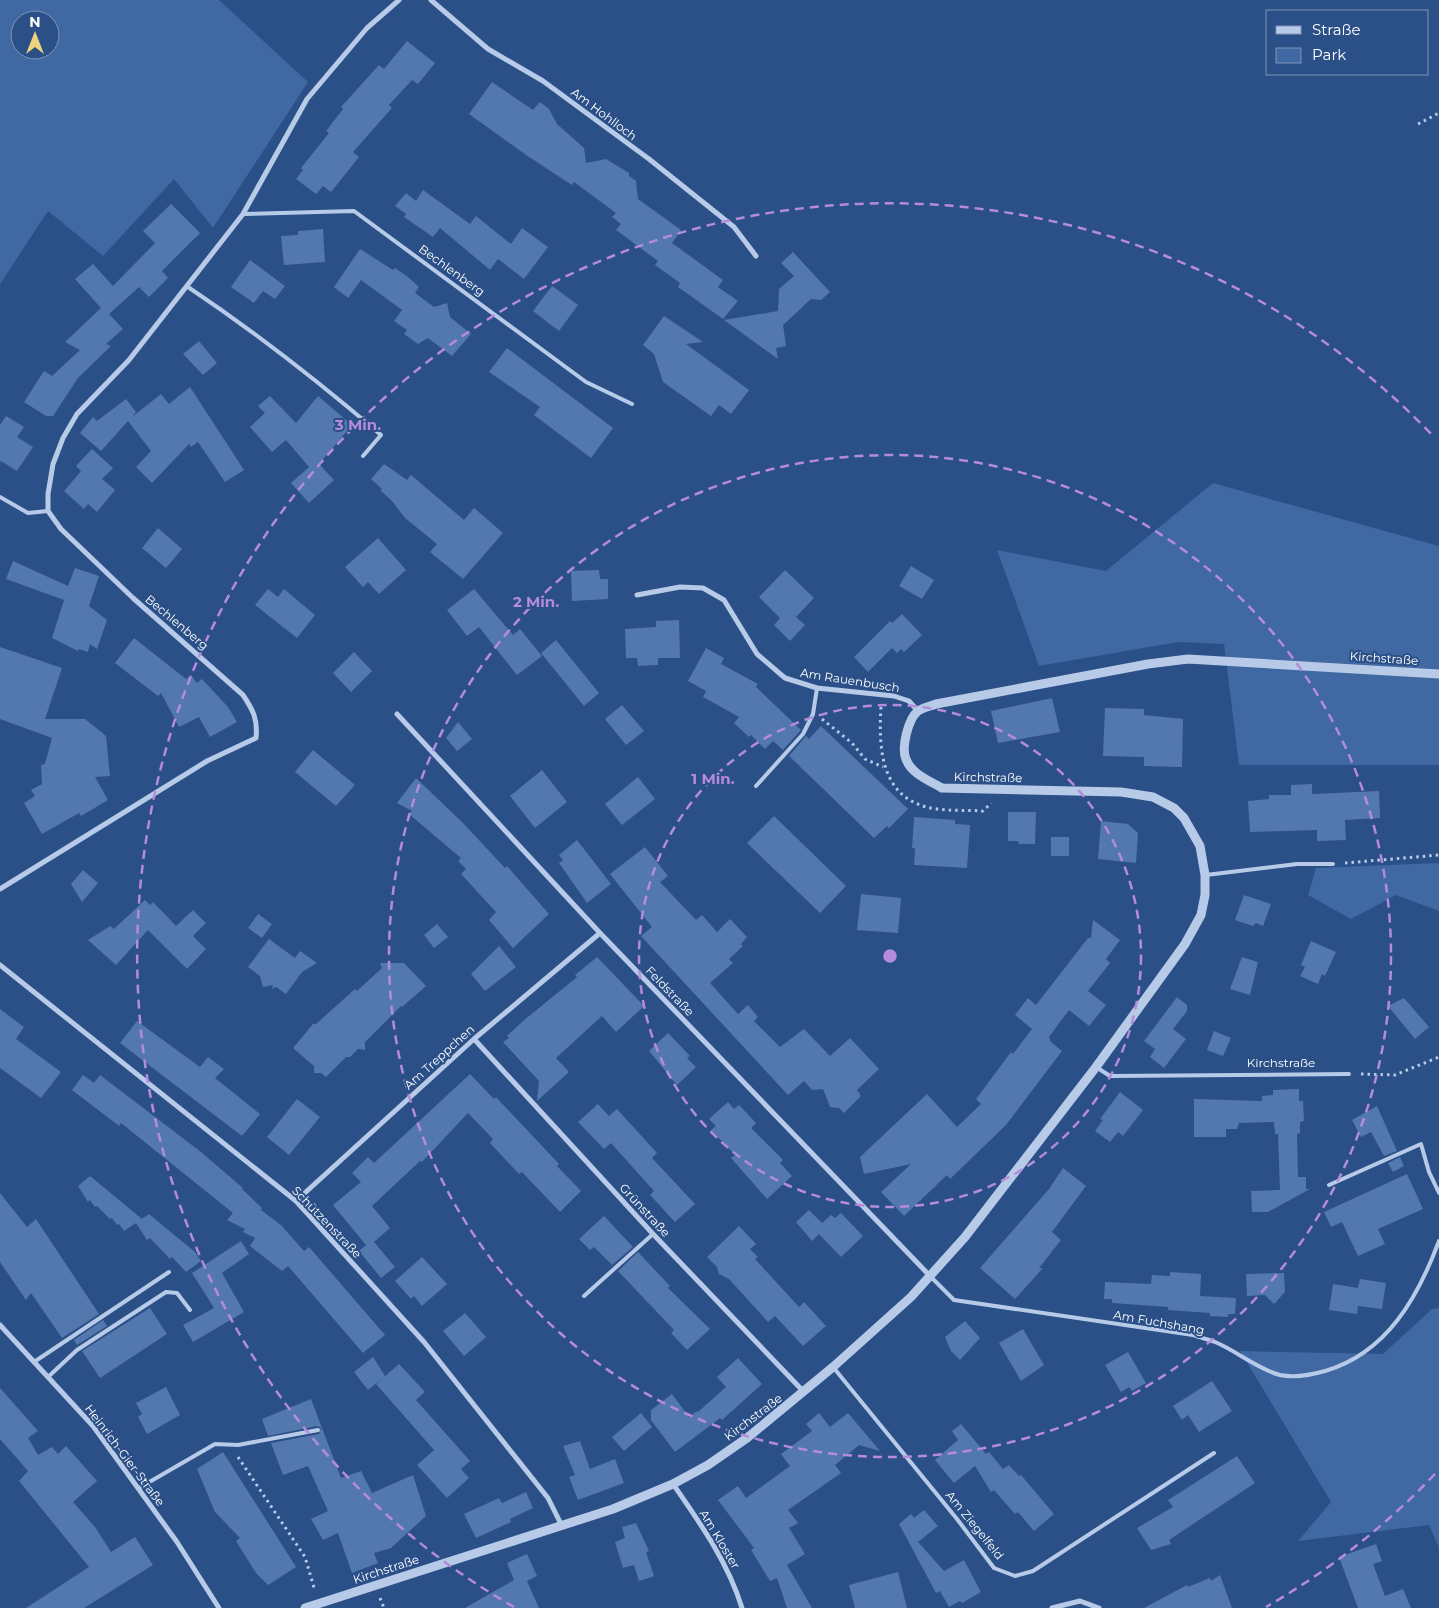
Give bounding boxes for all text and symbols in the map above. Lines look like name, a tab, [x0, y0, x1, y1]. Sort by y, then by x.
north arrow	[10, 10, 60, 60]
legend	[1266, 10, 1429, 75]
text: N	[29, 13, 41, 31]
text: Straße	[1312, 20, 1361, 39]
text: Park	[1312, 45, 1346, 64]
street label: Am Hohlloch	[568, 84, 640, 144]
street label: Bechlenberg	[416, 241, 488, 299]
text: 3 Min.	[334, 415, 381, 434]
street label: Bechlenberg	[142, 591, 212, 653]
text: 2 Min.	[513, 592, 559, 611]
street label: Kirchstraße	[1349, 648, 1419, 668]
street label: Am Rauenbusch	[799, 665, 901, 695]
text: 1 Min.	[691, 769, 735, 788]
street label: Kirchstraße	[954, 769, 1022, 785]
centre of rings	[881, 947, 899, 965]
street label: Feldstraße	[643, 963, 697, 1019]
street label: Am Treppchen	[401, 1021, 477, 1093]
street label: Kirchstraße	[1247, 1055, 1315, 1070]
street label: Grünstraße	[616, 1180, 674, 1240]
street label: Schützenstraße	[289, 1183, 365, 1261]
street label: Am Fuchshang	[1112, 1307, 1206, 1337]
street label: Kirchstraße	[721, 1390, 785, 1444]
street label: Heinrich-Gier-Straße	[82, 1401, 168, 1509]
street label: Am Ziegelfeld	[943, 1488, 1007, 1562]
street label: Am Kloster	[696, 1507, 744, 1571]
street label: Kirchstraße	[351, 1551, 421, 1587]

